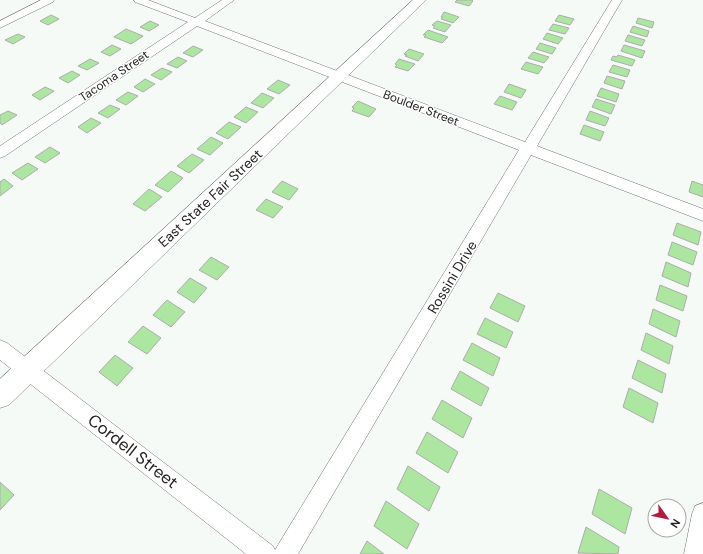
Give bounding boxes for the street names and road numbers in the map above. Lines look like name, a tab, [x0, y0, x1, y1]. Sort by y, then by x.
street label: Tacoma Street	[76, 47, 152, 105]
street label: Boulder Street	[381, 86, 461, 130]
street label: East State Fair Street	[154, 145, 266, 251]
street label: Rossini Drive	[423, 237, 481, 317]
street label: Cordell Street	[83, 409, 183, 493]

